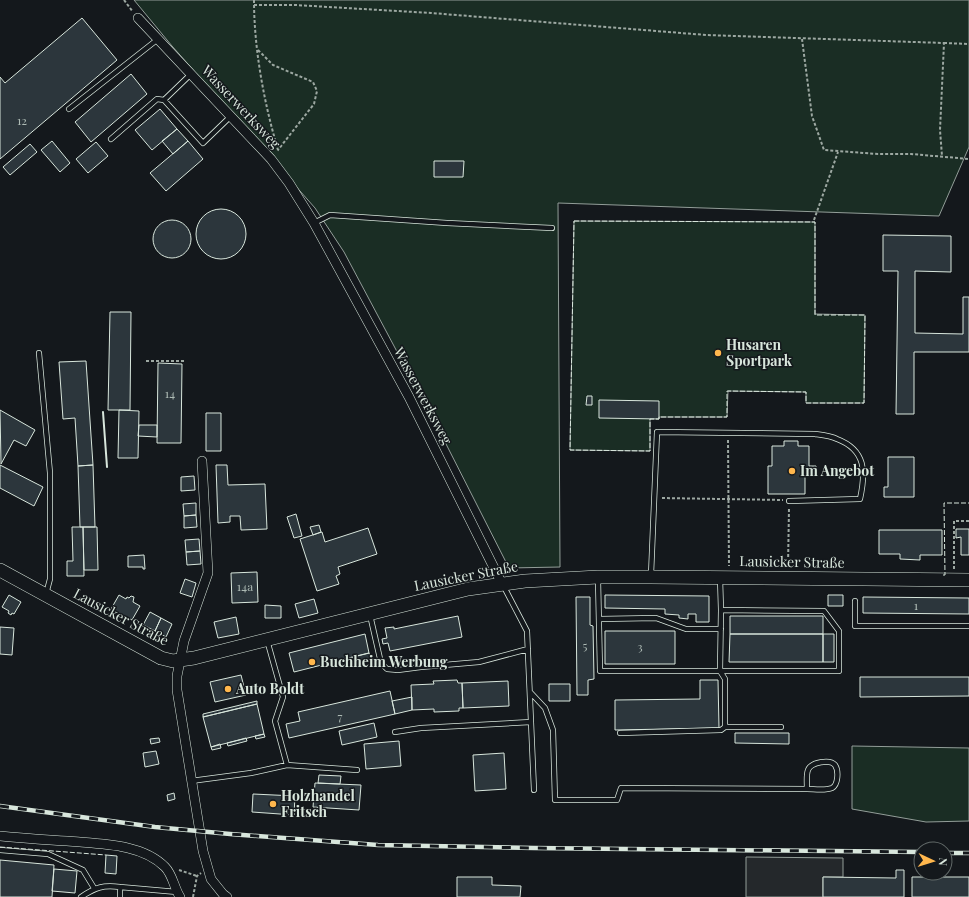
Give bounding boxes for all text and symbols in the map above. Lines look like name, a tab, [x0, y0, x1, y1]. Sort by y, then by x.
street label: Wasserwerksweg	[197, 60, 285, 153]
house number: 12	[17, 112, 27, 128]
place label: Husaren Sportpark	[726, 335, 793, 370]
street label: Wasserwerksweg	[389, 343, 457, 448]
marker: Husaren Sportpark	[713, 348, 723, 358]
house number: 14	[165, 385, 175, 401]
place label: Im Angebot	[800, 461, 874, 480]
marker: Im Angebot	[787, 466, 797, 476]
street label: Lausicker Straße	[739, 551, 845, 572]
street label: Lausicker Straße	[412, 556, 519, 595]
house number: 14a	[237, 578, 253, 594]
street label: Lausicker Straße	[70, 583, 172, 650]
house number: 1	[914, 597, 919, 613]
house number: 5	[583, 637, 588, 653]
house number: 3	[637, 638, 643, 654]
place label: Buchheim Werbung	[320, 652, 448, 671]
marker: Buchheim Werbung	[307, 657, 317, 667]
place label: Auto Boldt	[235, 679, 304, 698]
marker: Auto Boldt	[223, 684, 233, 694]
house number: 7	[338, 708, 343, 724]
place label: Holzhandel Fritsch	[281, 786, 355, 821]
marker: Holzhandel Fritsch	[268, 799, 278, 809]
north arrow	[913, 841, 953, 881]
text: N	[936, 857, 951, 866]

